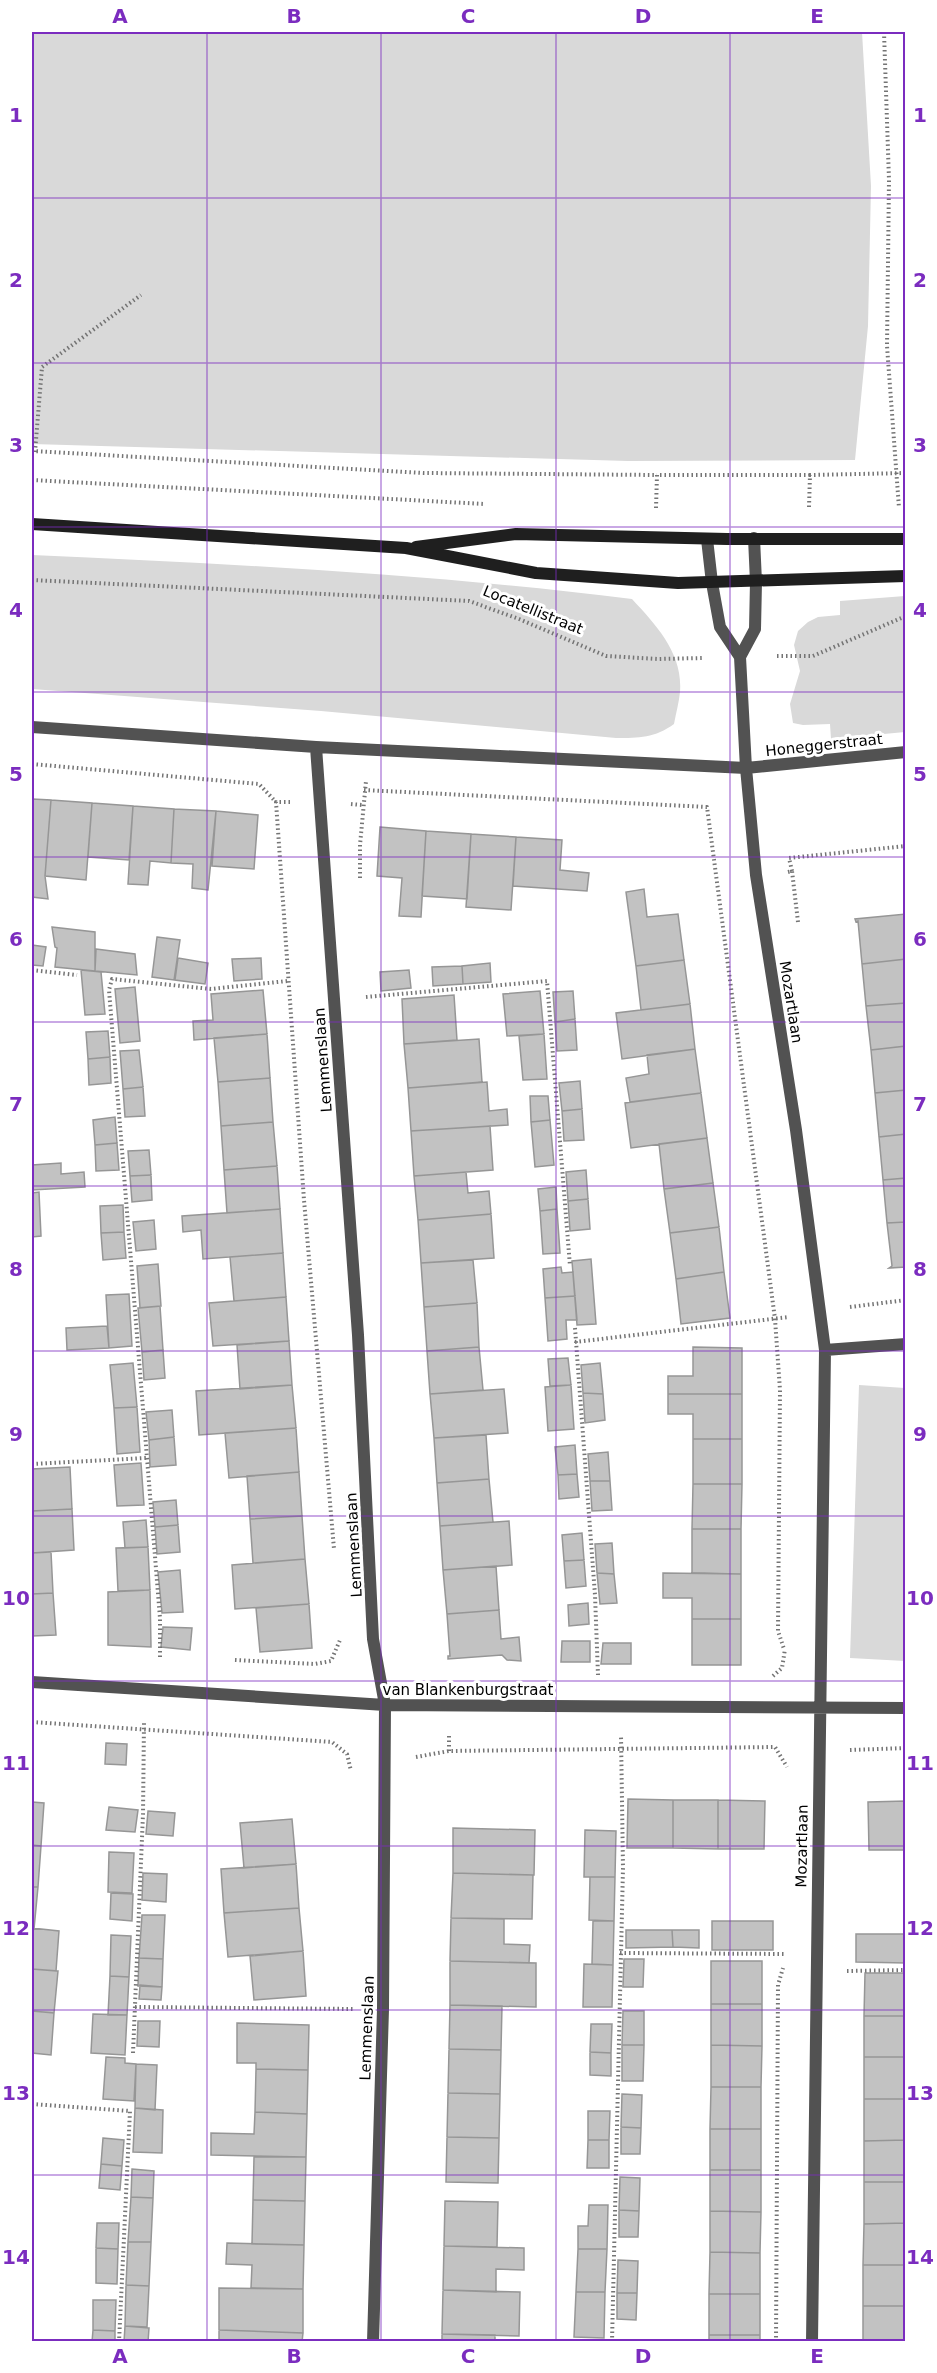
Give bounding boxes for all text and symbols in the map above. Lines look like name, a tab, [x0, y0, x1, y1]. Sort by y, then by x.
text: A	[112, 4, 128, 28]
text: B	[286, 4, 302, 28]
text: C	[461, 4, 475, 28]
text: D	[635, 4, 651, 28]
text: E	[810, 4, 824, 28]
text: 1	[9, 103, 23, 127]
text: 1	[913, 103, 927, 127]
text: 2	[9, 268, 23, 292]
text: 2	[913, 268, 927, 292]
text: 3	[9, 433, 23, 457]
text: 3	[913, 433, 927, 457]
street label: Locatellistraat	[480, 582, 586, 638]
text: 4	[9, 598, 23, 622]
text: 4	[913, 598, 927, 622]
street label: Honeggerstraat	[764, 730, 884, 760]
text: 5	[9, 762, 23, 786]
text: 5	[913, 762, 927, 786]
text: 6	[9, 927, 23, 951]
text: 6	[913, 927, 927, 951]
street label: Mozartlaan	[776, 959, 806, 1045]
street label: Lemmenslaan	[310, 1007, 336, 1113]
text: 7	[9, 1092, 23, 1116]
text: 7	[913, 1092, 927, 1116]
text: 8	[9, 1257, 23, 1281]
text: 8	[913, 1257, 927, 1281]
text: 9	[9, 1422, 23, 1446]
text: 9	[913, 1422, 927, 1446]
street label: Lemmenslaan	[342, 1492, 366, 1598]
text: 10	[2, 1586, 30, 1610]
text: 10	[906, 1586, 934, 1610]
street label: van Blankenburgstraat	[383, 1681, 554, 1699]
text: 11	[2, 1751, 30, 1775]
text: 11	[906, 1751, 934, 1775]
street label: Mozartlaan	[792, 1804, 812, 1888]
text: 12	[2, 1916, 30, 1940]
text: 12	[906, 1916, 934, 1940]
street label: Lemmenslaan	[356, 1975, 378, 2081]
text: 13	[2, 2081, 30, 2105]
text: 13	[906, 2081, 934, 2105]
text: 14	[2, 2245, 30, 2269]
text: 14	[906, 2245, 934, 2269]
text: A	[112, 2344, 128, 2368]
text: B	[286, 2344, 302, 2368]
text: C	[461, 2344, 475, 2368]
text: D	[635, 2344, 651, 2368]
text: E	[810, 2344, 824, 2368]

